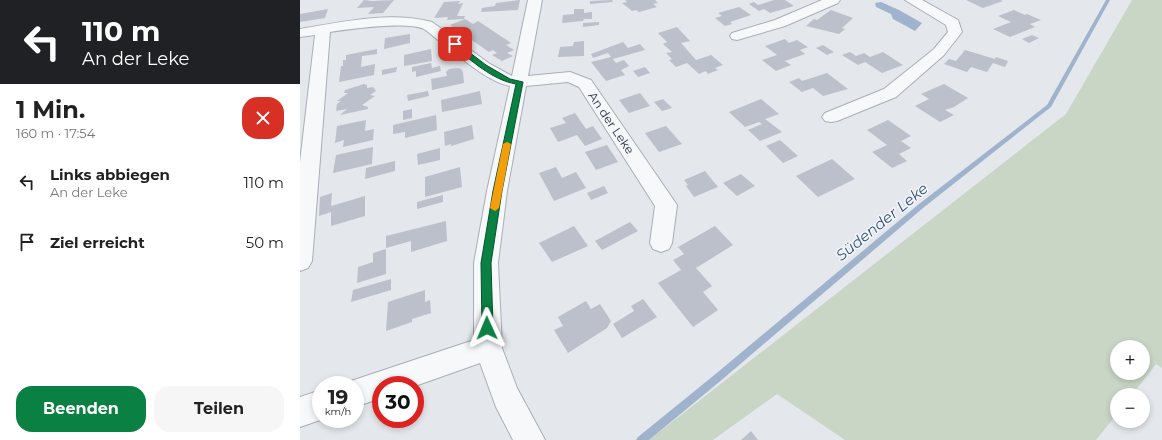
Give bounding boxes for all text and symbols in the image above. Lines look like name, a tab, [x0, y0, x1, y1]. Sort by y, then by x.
text: 110 m	[82, 14, 160, 48]
icon: left	[16, 16, 68, 68]
pin	[438, 27, 472, 61]
icon: arrive	[444, 33, 466, 55]
text: An der Leke	[82, 48, 189, 70]
street label: An der Leke	[585, 89, 638, 157]
text: 1 Min.	[16, 95, 85, 124]
button: close	[242, 97, 284, 139]
text: 160 m · 17:54	[16, 125, 95, 141]
text: Links abbiegen	[50, 165, 170, 184]
icon: left	[16, 171, 38, 193]
text: 110 m	[243, 173, 284, 192]
water label: Südender Leke	[832, 179, 932, 265]
text: An der Leke	[50, 184, 128, 200]
icon: arrive	[16, 231, 38, 253]
text: Ziel erreicht	[50, 233, 145, 252]
text: 50 m	[246, 233, 284, 252]
position arrow	[466, 307, 508, 349]
map controls	[1110, 340, 1150, 428]
button: +	[1110, 340, 1150, 380]
speed limit sign: 30	[372, 376, 424, 428]
text: 19	[328, 385, 348, 409]
button: Beenden	[16, 386, 146, 432]
button: Teilen	[154, 386, 284, 432]
button: −	[1110, 388, 1150, 428]
text: km/h	[325, 405, 351, 418]

